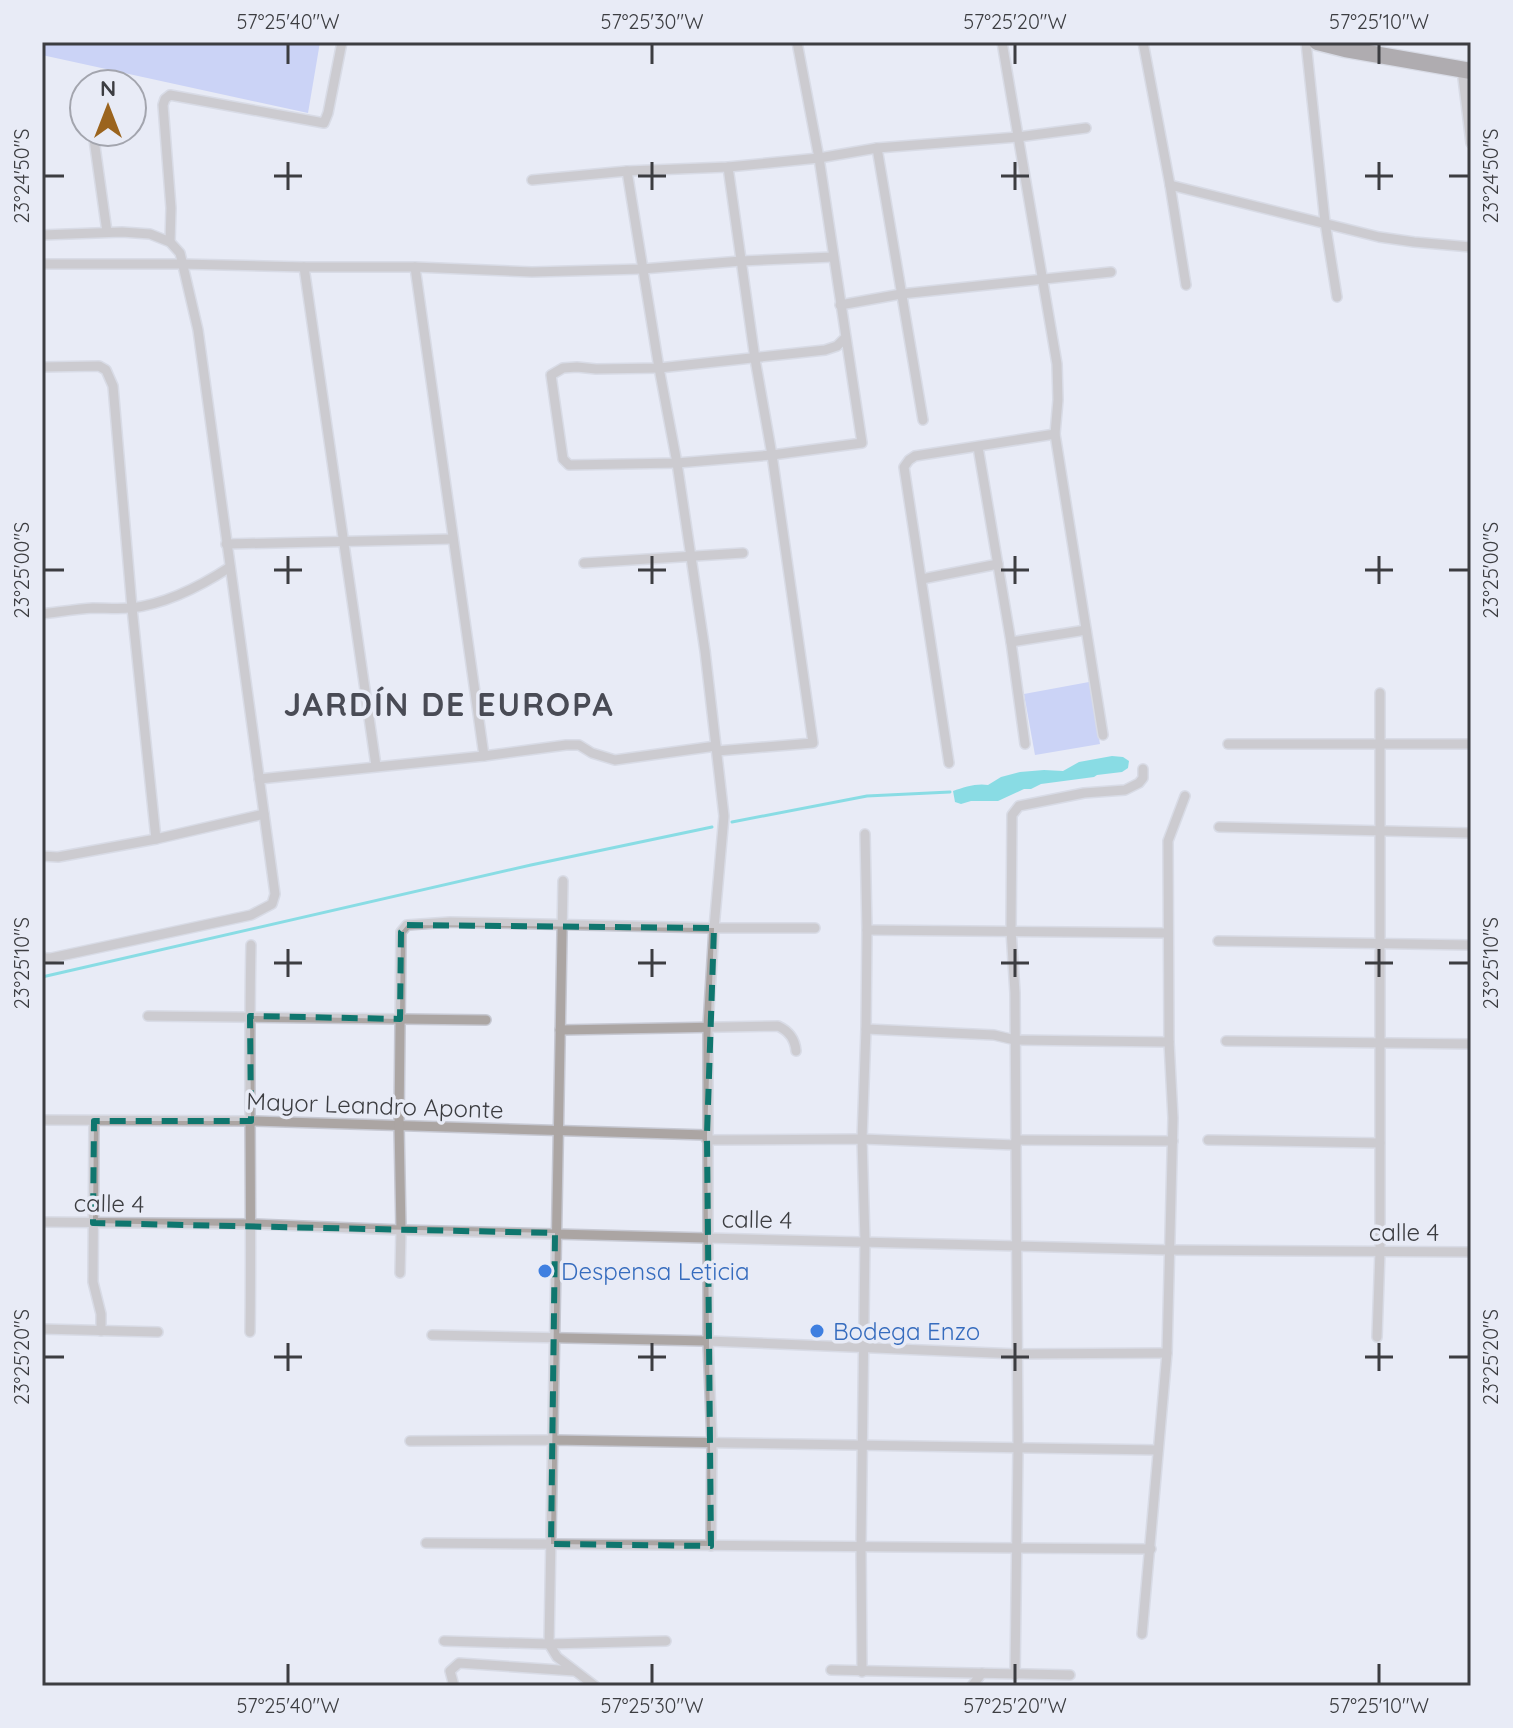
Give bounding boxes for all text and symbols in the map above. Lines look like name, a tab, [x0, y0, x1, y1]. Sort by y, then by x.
text: 57°25'40"W	[236, 9, 340, 34]
text: 57°25'30"W	[601, 9, 704, 34]
text: 57°25'20"W	[963, 9, 1067, 34]
text: 57°25'10"W	[1329, 9, 1429, 34]
north arrow	[68, 68, 148, 148]
text: N	[100, 74, 116, 102]
text: 23°24'50"S	[9, 128, 34, 224]
text: 23°24'50"S	[1478, 128, 1503, 224]
text: 23°25'00"S	[9, 522, 34, 618]
text: 23°25'00"S	[1478, 522, 1503, 618]
district label: JARDÍN DE EUROPA	[283, 684, 615, 724]
text: 23°25'10"S	[9, 917, 34, 1009]
text: 23°25'10"S	[1478, 917, 1503, 1009]
street label: Mayor Leandro Aponte	[246, 1086, 504, 1124]
street label: calle 4	[73, 1187, 145, 1219]
street label: calle 4	[721, 1203, 793, 1235]
street label: calle 4	[1369, 1217, 1439, 1247]
place label: Despensa Leticia	[561, 1256, 750, 1286]
marker: Despensa Leticia	[536, 1262, 554, 1280]
text: 23°25'20"S	[9, 1309, 34, 1405]
text: 23°25'20"S	[1478, 1309, 1503, 1405]
place label: Bodega Enzo	[833, 1316, 980, 1346]
marker: Bodega Enzo	[808, 1322, 826, 1340]
text: 57°25'40"W	[236, 1693, 340, 1718]
text: 57°25'30"W	[601, 1693, 704, 1718]
text: 57°25'20"W	[963, 1693, 1067, 1718]
text: 57°25'10"W	[1329, 1693, 1429, 1718]

